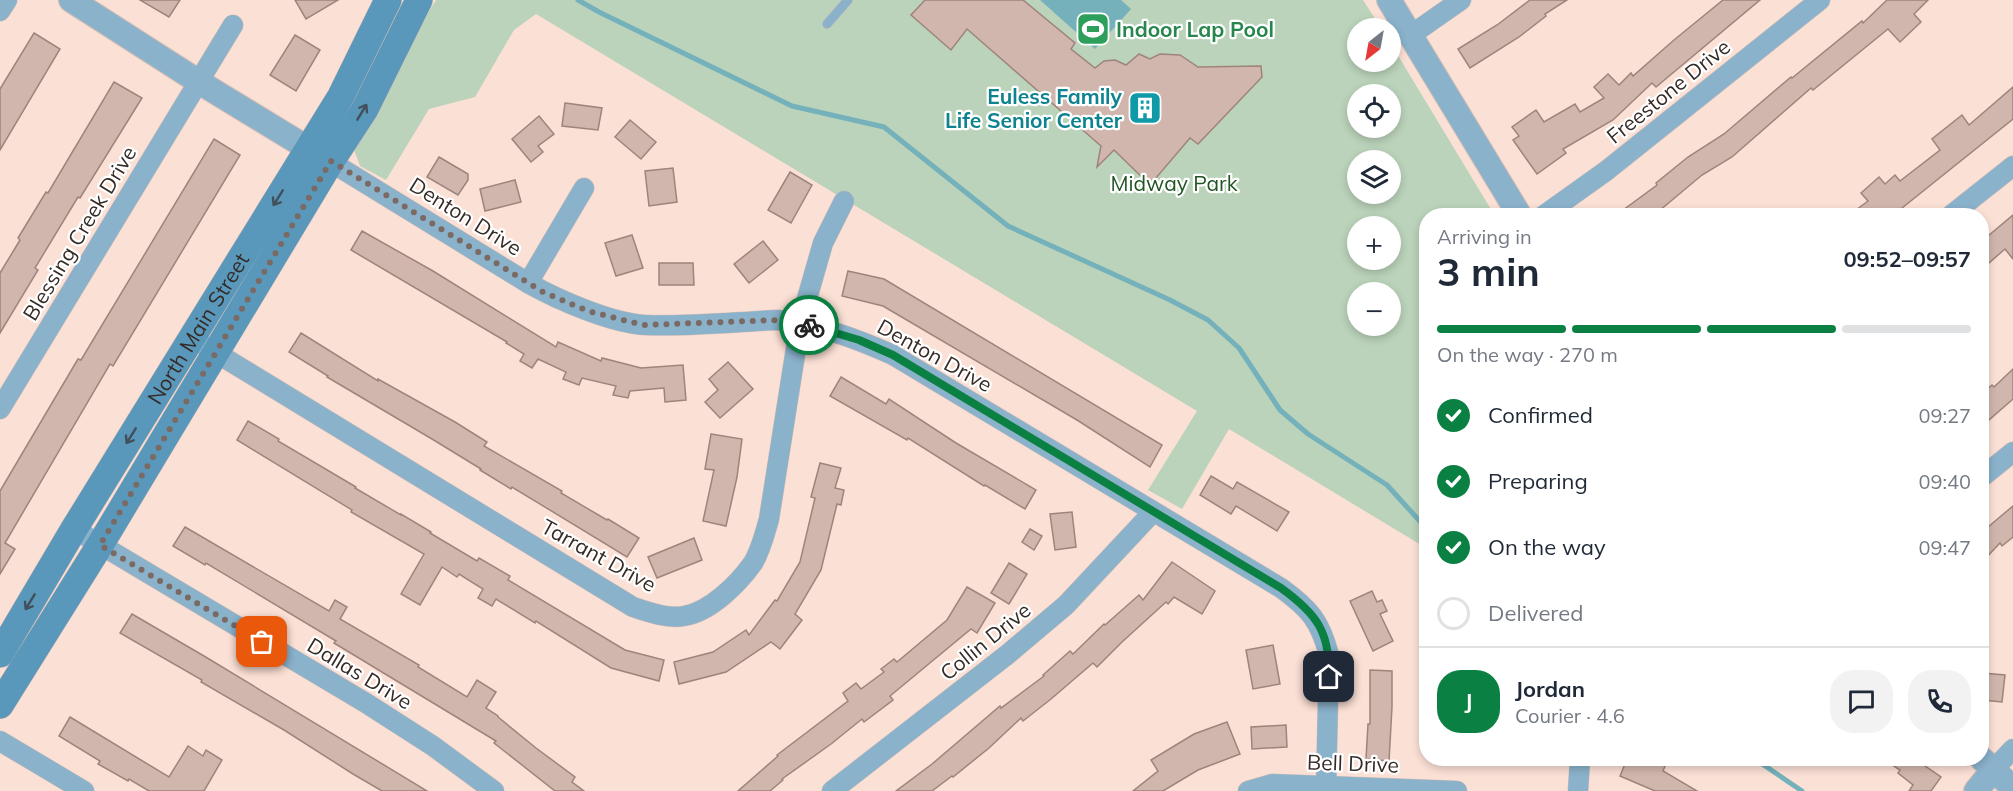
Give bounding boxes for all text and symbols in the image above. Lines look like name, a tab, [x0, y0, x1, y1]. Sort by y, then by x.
sports icon: Indoor Lap Pool	[1075, 11, 1111, 47]
place label: Indoor Lap Pool	[1116, 16, 1274, 42]
north arrow	[1347, 18, 1401, 72]
map controls	[1347, 18, 1401, 336]
street label: Freestone Drive	[1601, 33, 1735, 149]
place label: Euless Family Life Senior Center	[945, 83, 1123, 133]
button: locate	[1347, 84, 1401, 138]
building icon: Euless Family Life Senior Center	[1127, 90, 1163, 126]
one-way arrow	[357, 104, 369, 121]
street label: Blessing Creek Drive	[17, 141, 141, 325]
button: layers	[1347, 150, 1401, 204]
park label: Midway Park	[1111, 170, 1238, 196]
street label: Denton Drive	[405, 171, 527, 261]
one-way arrow	[272, 189, 284, 206]
button: +	[1347, 216, 1401, 270]
text: Arriving in	[1437, 224, 1532, 249]
text: 09:52–09:57	[1843, 245, 1971, 273]
text: 3 min	[1437, 247, 1540, 296]
street label: North Main Street	[141, 248, 254, 409]
button: −	[1347, 282, 1401, 336]
courier	[779, 295, 839, 355]
icon: bike	[793, 309, 826, 342]
street label: Denton Drive	[873, 313, 997, 397]
text: On the way · 270 m	[1437, 342, 1618, 367]
icon: check	[1437, 399, 1470, 432]
text: Confirmed	[1488, 401, 1593, 429]
text: 09:27	[1918, 403, 1971, 428]
one-way arrow	[125, 427, 138, 444]
icon: check	[1437, 465, 1470, 498]
text: Preparing	[1488, 467, 1588, 495]
text: 09:40	[1918, 469, 1971, 494]
street label: Tarrant Drive	[537, 513, 661, 597]
icon: check	[1437, 531, 1470, 564]
text: On the way	[1488, 533, 1606, 561]
text: 09:47	[1918, 535, 1971, 560]
one-way arrow	[24, 593, 36, 610]
street label: Collin Drive	[934, 597, 1036, 685]
text: Delivered	[1488, 599, 1583, 627]
pin	[236, 616, 287, 667]
icon: bag	[245, 625, 278, 658]
street label: Dallas Drive	[303, 632, 417, 714]
pin	[1303, 651, 1354, 702]
icon: home	[1312, 660, 1345, 693]
button: chat	[1830, 670, 1893, 733]
button: phone	[1908, 670, 1971, 733]
text: Jordan	[1515, 675, 1585, 703]
text: J	[1465, 687, 1472, 715]
text: Courier · 4.6	[1515, 703, 1625, 728]
street label: Bell Drive	[1307, 748, 1399, 778]

